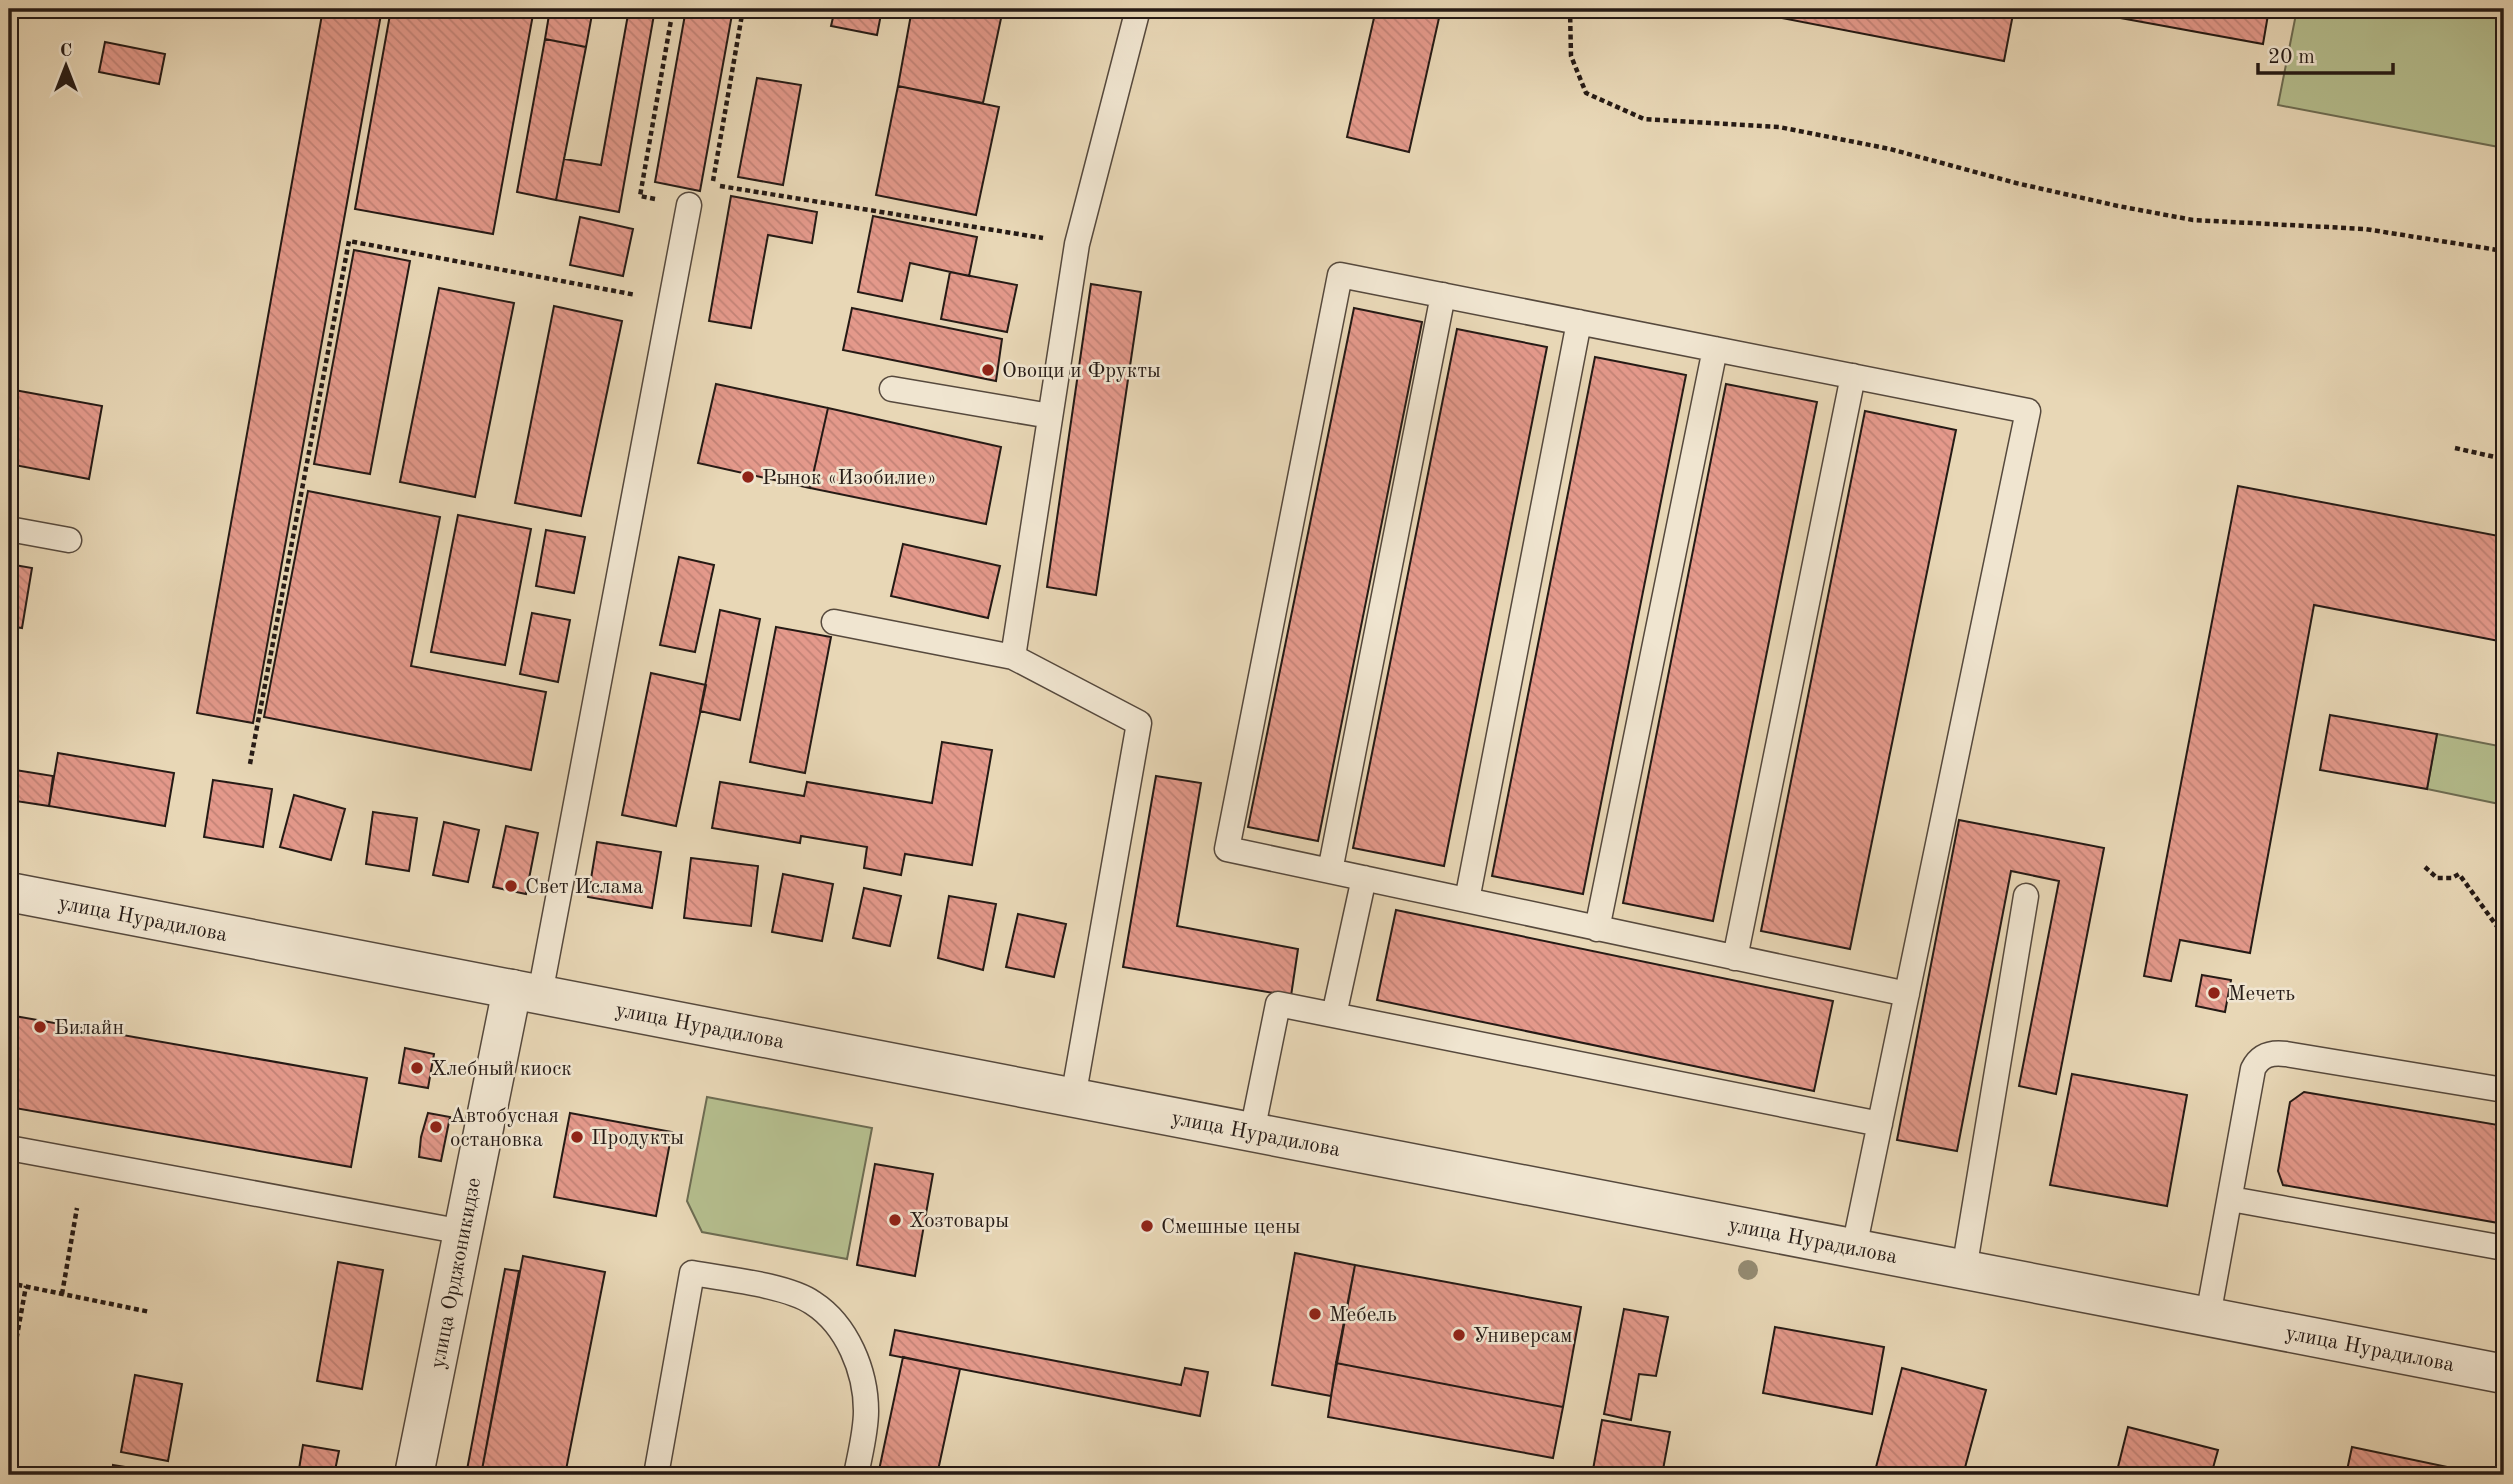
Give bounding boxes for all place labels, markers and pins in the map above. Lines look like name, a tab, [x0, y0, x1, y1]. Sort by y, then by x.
place label: Овощи и Фрукты	[1002, 361, 1161, 382]
marker: Овощи и Фрукты	[980, 362, 996, 378]
place label: Рынок «Изобилие»	[762, 468, 937, 489]
marker: Рынок «Изобилие»	[740, 469, 756, 485]
place label: Свет Ислама	[525, 877, 643, 898]
marker: Свет Ислама	[503, 878, 519, 894]
place label: Мечеть	[2228, 984, 2295, 1005]
marker: Мечеть	[2206, 985, 2222, 1001]
place label: Билайн	[54, 1018, 124, 1039]
marker: Билайн	[32, 1019, 48, 1035]
place label: Хлебный киоск	[431, 1059, 572, 1080]
marker: Хлебный киоск	[409, 1060, 425, 1076]
place label: Автобусная остановка	[450, 1106, 559, 1151]
marker: Автобусная остановка	[428, 1119, 444, 1135]
place label: Продукты	[591, 1128, 684, 1149]
marker: Продукты	[569, 1129, 585, 1145]
place label: Хозтовары	[909, 1211, 1009, 1232]
marker: Хозтовары	[887, 1212, 903, 1228]
place label: Смешные цены	[1161, 1217, 1300, 1238]
marker: Смешные цены	[1139, 1218, 1155, 1234]
place label: Мебель	[1329, 1305, 1397, 1326]
marker: Мебель	[1307, 1306, 1323, 1322]
place label: Универсам	[1473, 1326, 1572, 1347]
marker: Универсам	[1451, 1327, 1467, 1343]

